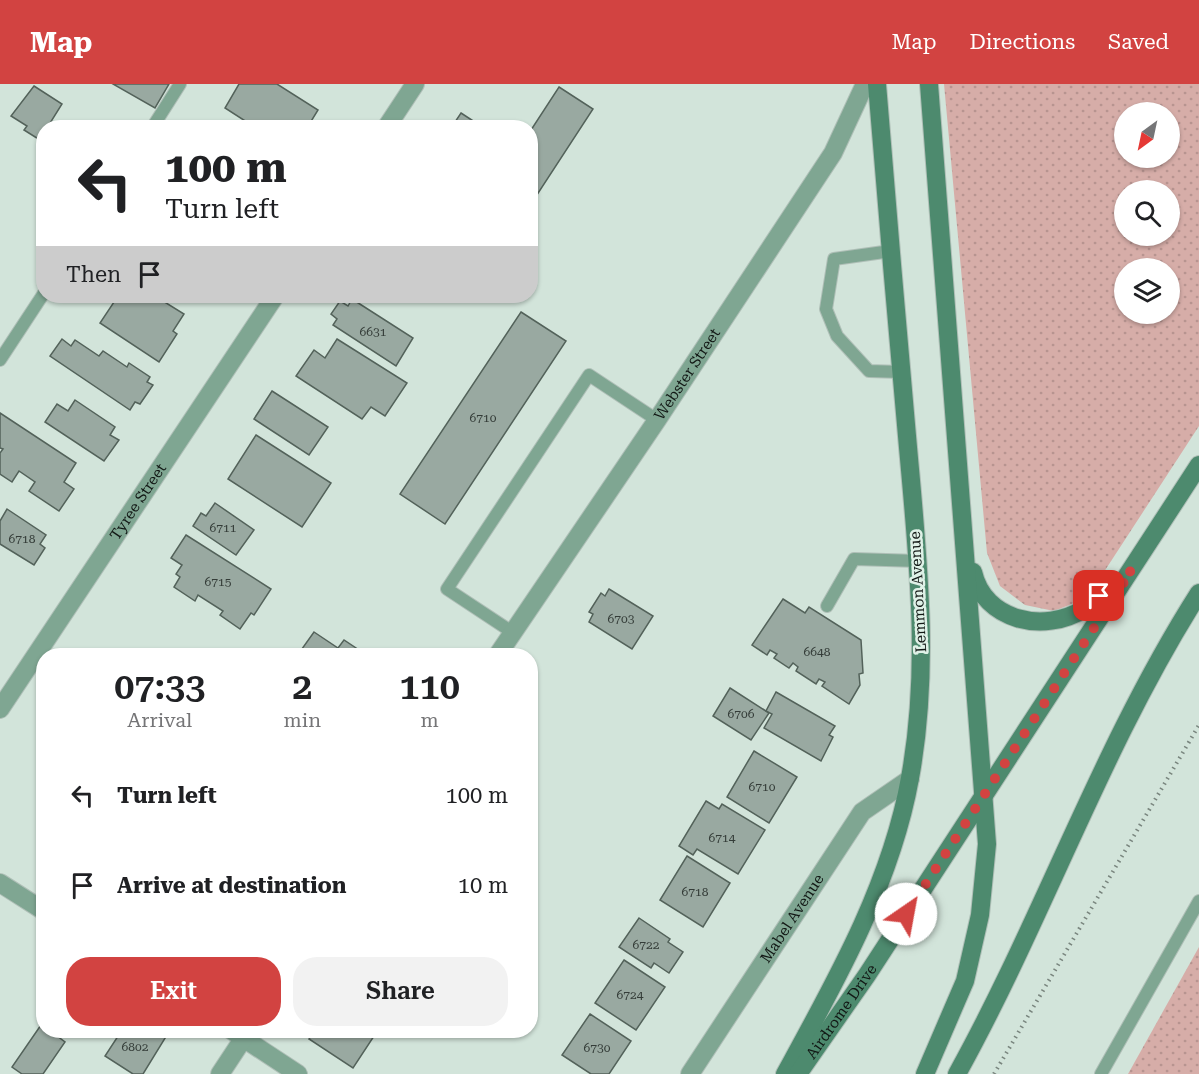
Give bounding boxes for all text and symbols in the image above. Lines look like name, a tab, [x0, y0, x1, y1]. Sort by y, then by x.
text: Map	[30, 26, 92, 59]
text: Map	[892, 30, 936, 54]
text: Directions	[969, 30, 1075, 54]
text: Saved	[1108, 30, 1169, 54]
north arrow	[1114, 102, 1180, 168]
map controls	[1114, 102, 1180, 324]
text: 100 m	[165, 143, 287, 192]
icon: left	[66, 144, 144, 222]
button: search	[1114, 180, 1180, 246]
text: Turn left	[165, 193, 279, 225]
icon: arrive	[133, 258, 166, 291]
button: layers	[1114, 258, 1180, 324]
text: Then	[66, 262, 121, 287]
house number: 6631	[360, 325, 387, 339]
street label: Webster Street	[650, 325, 724, 424]
house number: 6710	[470, 411, 497, 425]
street label: Tyree Street	[106, 460, 170, 544]
house number: 6711	[210, 521, 237, 535]
street label: Lemmon Avenue	[906, 531, 930, 653]
house number: 6718	[9, 532, 36, 546]
pin	[1073, 570, 1124, 621]
house number: 6715	[205, 575, 232, 589]
icon: arrive	[1082, 579, 1115, 612]
house number: 6703	[608, 612, 635, 626]
house number: 6648	[804, 645, 831, 659]
text: 07:33	[114, 666, 205, 708]
text: 2	[292, 666, 312, 708]
text: 110	[399, 666, 460, 708]
house number: 6706	[728, 707, 755, 721]
text: Arrival	[127, 708, 192, 732]
text: min	[284, 708, 321, 732]
text: m	[420, 708, 439, 732]
icon: left	[66, 779, 99, 812]
house number: 6710	[749, 780, 776, 794]
text: Turn left	[117, 783, 217, 808]
text: 100 m	[445, 783, 508, 808]
house number: 6714	[709, 831, 736, 845]
icon: arrive	[66, 869, 99, 902]
street label: Mabel Avenue	[756, 871, 828, 966]
text: Arrive at destination	[117, 873, 346, 898]
text: 10 m	[458, 873, 508, 898]
position arrow	[874, 882, 938, 946]
house number: 6718	[682, 885, 709, 899]
house number: 6722	[633, 938, 660, 952]
button: Exit	[66, 957, 281, 1026]
button: Share	[293, 957, 508, 1026]
street label: Airdrome Drive	[802, 961, 880, 1062]
house number: 6724	[617, 988, 644, 1002]
house number: 6802	[122, 1040, 149, 1054]
house number: 6730	[584, 1041, 611, 1055]

